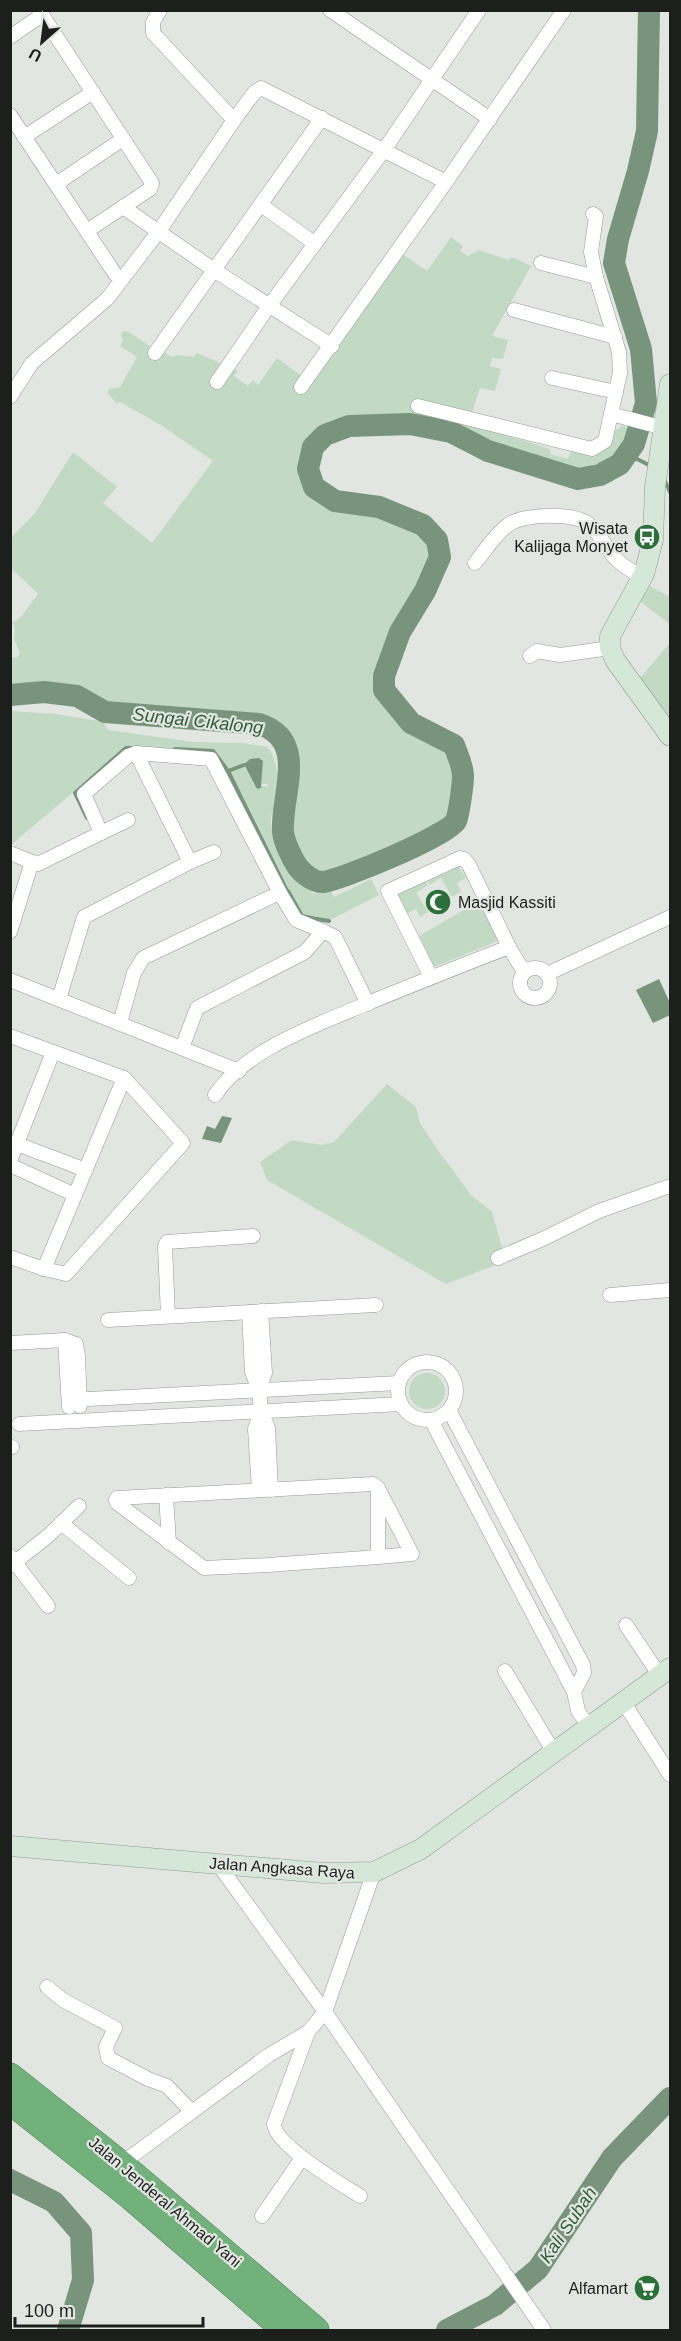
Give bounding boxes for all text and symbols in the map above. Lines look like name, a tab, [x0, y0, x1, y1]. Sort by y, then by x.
north arrow	[12, 12, 72, 72]
text: U	[26, 45, 44, 65]
place label: Wisata Kalijaga Monyet	[514, 520, 629, 555]
bus stop icon: Wisata Kalijaga Monyet	[632, 522, 662, 552]
water label: Sungai Cikalong	[132, 704, 264, 738]
mosque icon: Masjid Kassiti	[423, 887, 453, 917]
place label: Masjid Kassiti	[458, 894, 556, 911]
street label: Jalan Angkasa Raya	[209, 1854, 355, 1882]
street label: Jalan Jenderal Ahmad Yani	[85, 2133, 245, 2271]
water label: Kali Subah	[535, 2183, 601, 2267]
supermarket icon: Alfamart	[632, 2273, 662, 2303]
place label: Alfamart	[568, 2280, 629, 2297]
scale bar	[15, 2290, 202, 2328]
text: 100 m	[24, 2301, 74, 2321]

